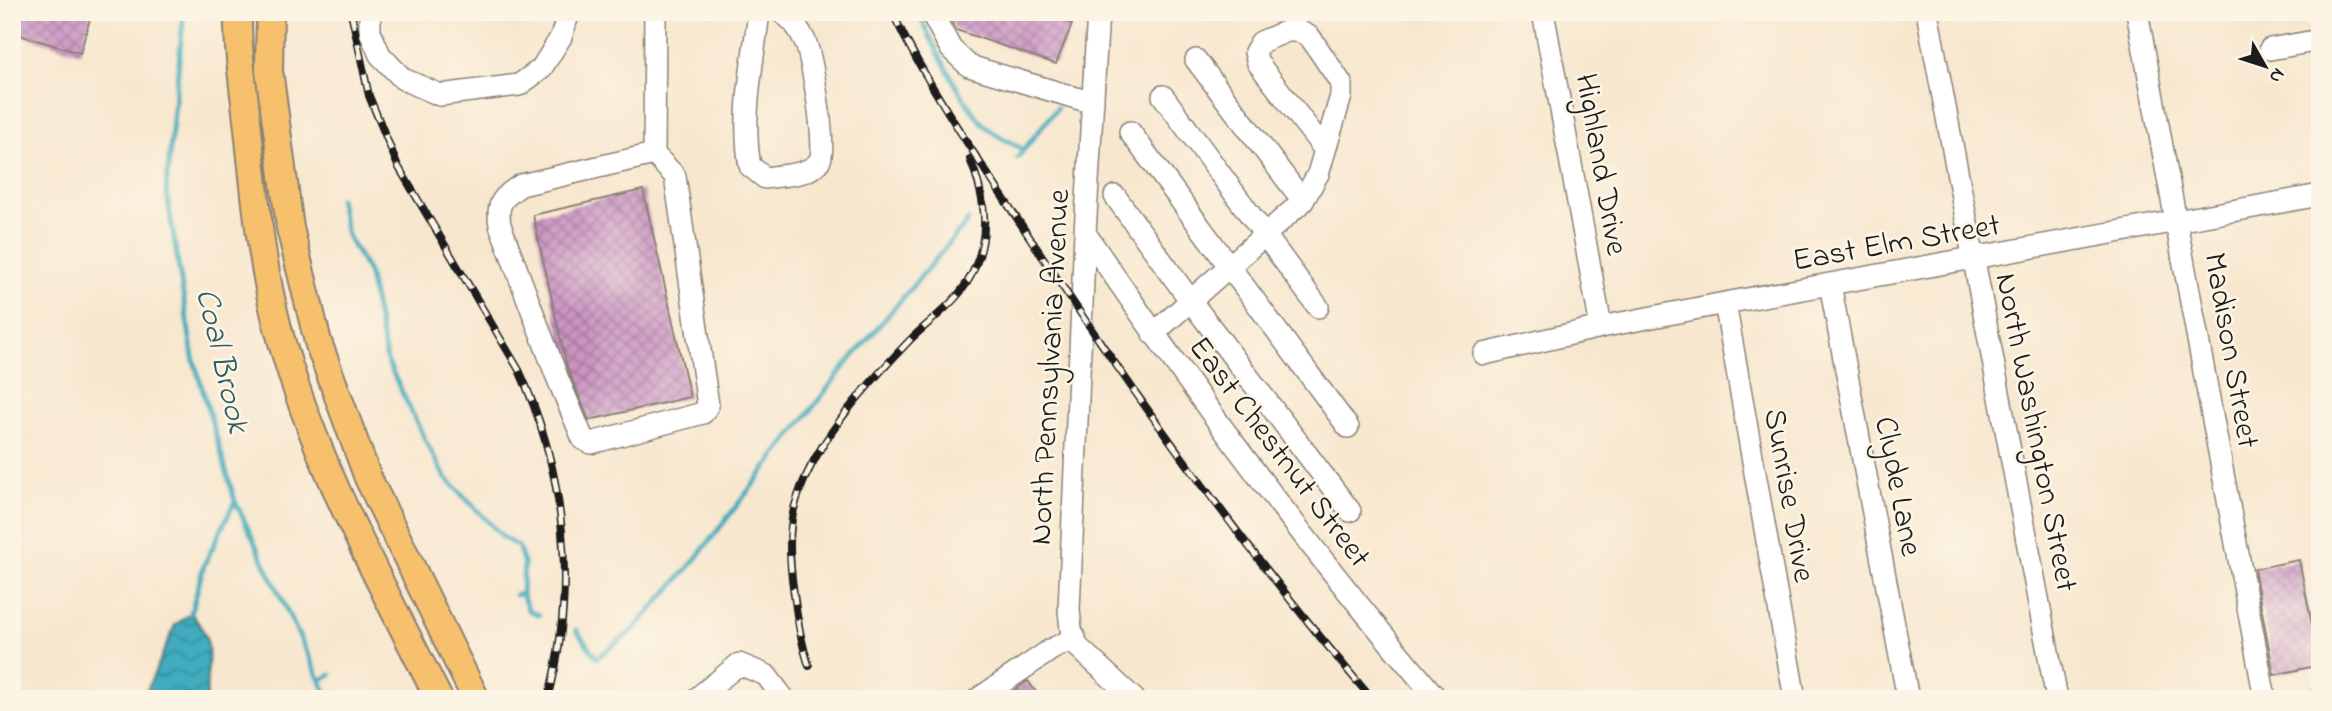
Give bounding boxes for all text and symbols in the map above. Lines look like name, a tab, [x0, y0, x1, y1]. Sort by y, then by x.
north arrow	[2230, 32, 2300, 102]
text: N	[2262, 62, 2291, 89]
street label: Highland Drive	[1560, 70, 1639, 260]
street label: North Pennsylvania Avenue	[1019, 187, 1084, 546]
street label: East Elm Street	[1789, 203, 2004, 286]
street label: Madison Street	[2189, 249, 2270, 452]
street label: North Washington Street	[1981, 269, 2089, 596]
water label: Coal Brook	[181, 284, 261, 439]
street label: East Chestnut Street	[1175, 327, 1381, 579]
street label: Sunrise Drive	[1749, 405, 1826, 587]
street label: Clyde Lane	[1860, 413, 1933, 561]

